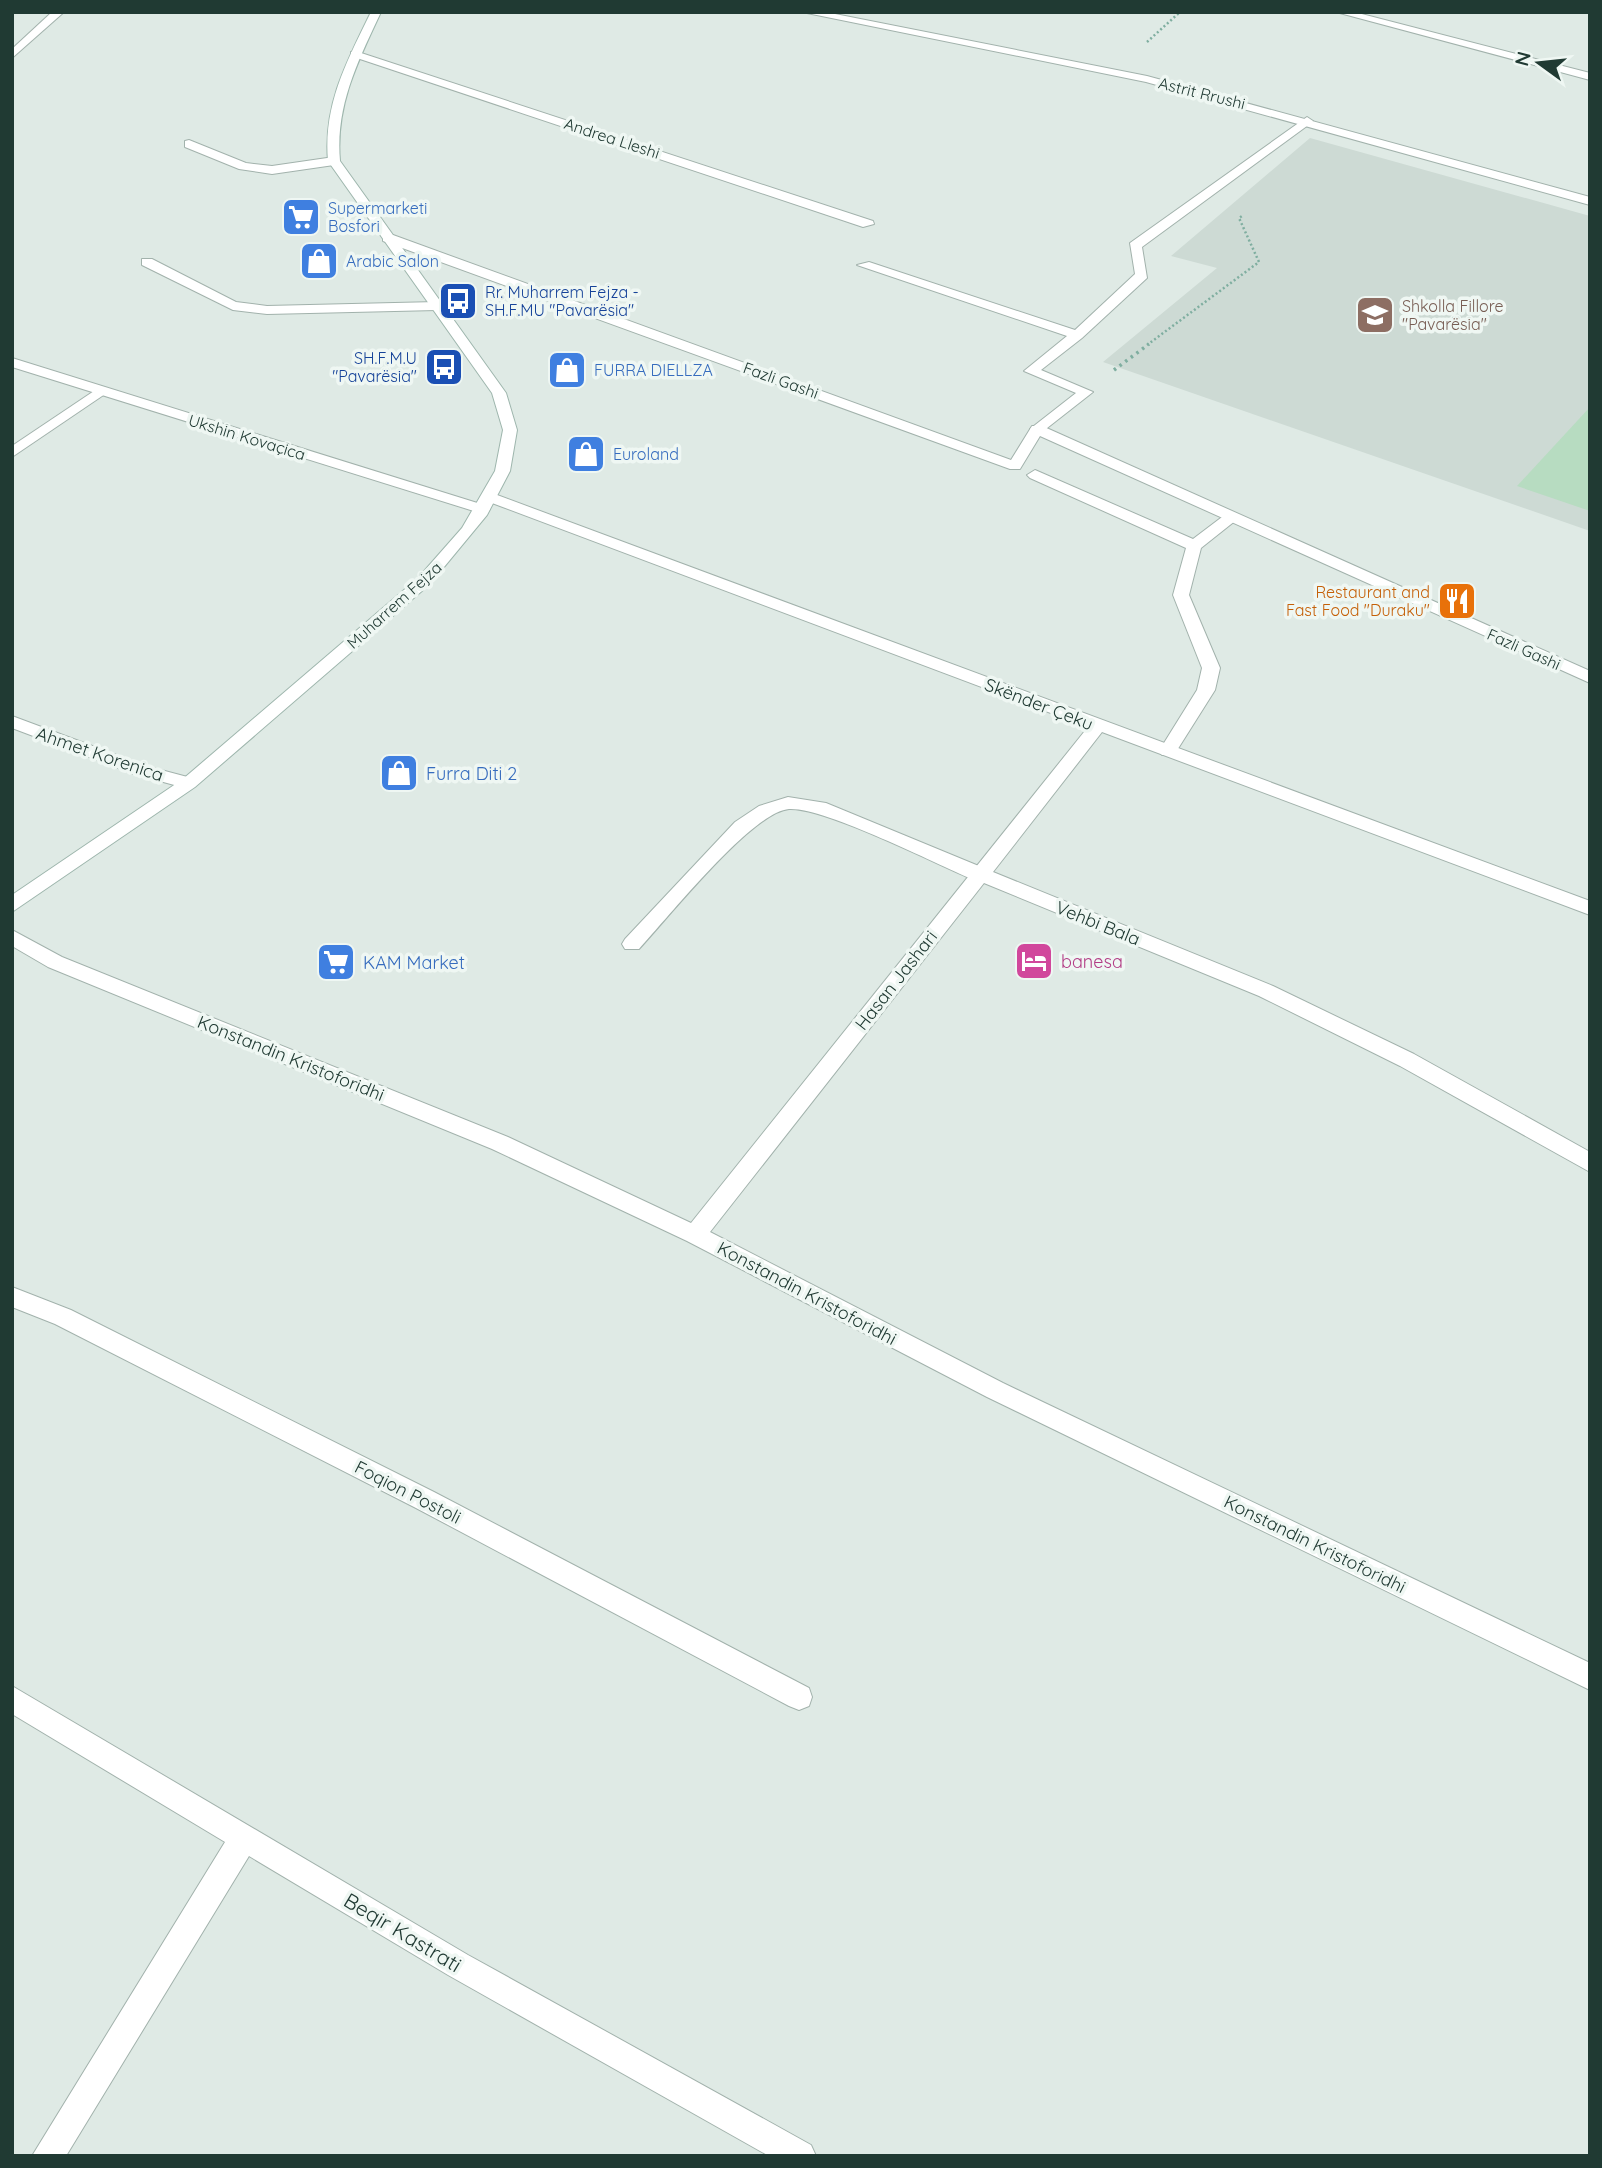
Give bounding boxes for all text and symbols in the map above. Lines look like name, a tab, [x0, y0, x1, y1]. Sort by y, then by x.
north arrow	[1504, 28, 1574, 98]
text: N	[1509, 49, 1536, 68]
street label: Astrit Rrushi	[1157, 73, 1247, 113]
street label: Andrea Lleshi	[562, 113, 662, 163]
supermarket icon: Supermarketi Bosfori	[280, 196, 322, 238]
place label: Supermarketi Bosfori	[328, 198, 428, 236]
shop icon: Arabic Salon	[298, 240, 340, 282]
place label: Arabic Salon	[346, 251, 439, 271]
bus stop icon: Rr. Muharrem Fejza - SH.F.MU "Pavarësia"	[437, 280, 479, 322]
place label: Rr. Muharrem Fejza - SH.F.MU "Pavarësia"	[485, 282, 639, 320]
school or university icon: Shkolla Fillore "Pavarësia"	[1354, 294, 1396, 336]
place label: Shkolla Fillore "Pavarësia"	[1402, 296, 1504, 334]
bus stop icon: SH.F.M.U "Pavarësia"	[423, 346, 465, 388]
place label: SH.F.M.U "Pavarësia"	[332, 348, 417, 386]
shop icon: FURRA DIELLZA	[546, 349, 588, 391]
street label: Fazli Gashi	[741, 357, 821, 403]
place label: FURRA DIELLZA	[594, 360, 713, 380]
street label: Ukshin Kovaçica	[186, 410, 308, 464]
shop icon: Euroland	[565, 433, 607, 475]
place label: Euroland	[613, 444, 679, 464]
street label: Muharrem Fejza	[342, 557, 446, 653]
restaurant icon: Restaurant and Fast Food "Duraku"	[1436, 580, 1478, 622]
place label: Restaurant and Fast Food "Duraku"	[1286, 582, 1430, 620]
street label: Fazli Gashi	[1484, 624, 1564, 674]
street label: Skënder Çeku	[981, 673, 1097, 735]
street label: Ahmet Korenica	[33, 721, 167, 787]
shop icon: Furra Diti 2	[378, 752, 420, 794]
place label: Furra Diti 2	[426, 762, 517, 785]
street label: Vehbi Bala	[1052, 896, 1144, 950]
street label: Hasan Jashari	[850, 926, 942, 1034]
hotel icon: banesa	[1013, 940, 1055, 982]
supermarket icon: KAM Market	[315, 941, 357, 983]
place label: banesa	[1061, 950, 1123, 973]
place label: KAM Market	[363, 951, 465, 974]
street label: Konstandin Kristoforidhi	[194, 1010, 388, 1106]
street label: Konstandin Kristoforidhi	[714, 1236, 900, 1350]
street label: Foqion Postoli	[351, 1455, 465, 1529]
street label: Konstandin Kristoforidhi	[1220, 1490, 1410, 1598]
street label: Beqir Kastrati	[339, 1887, 467, 1977]

